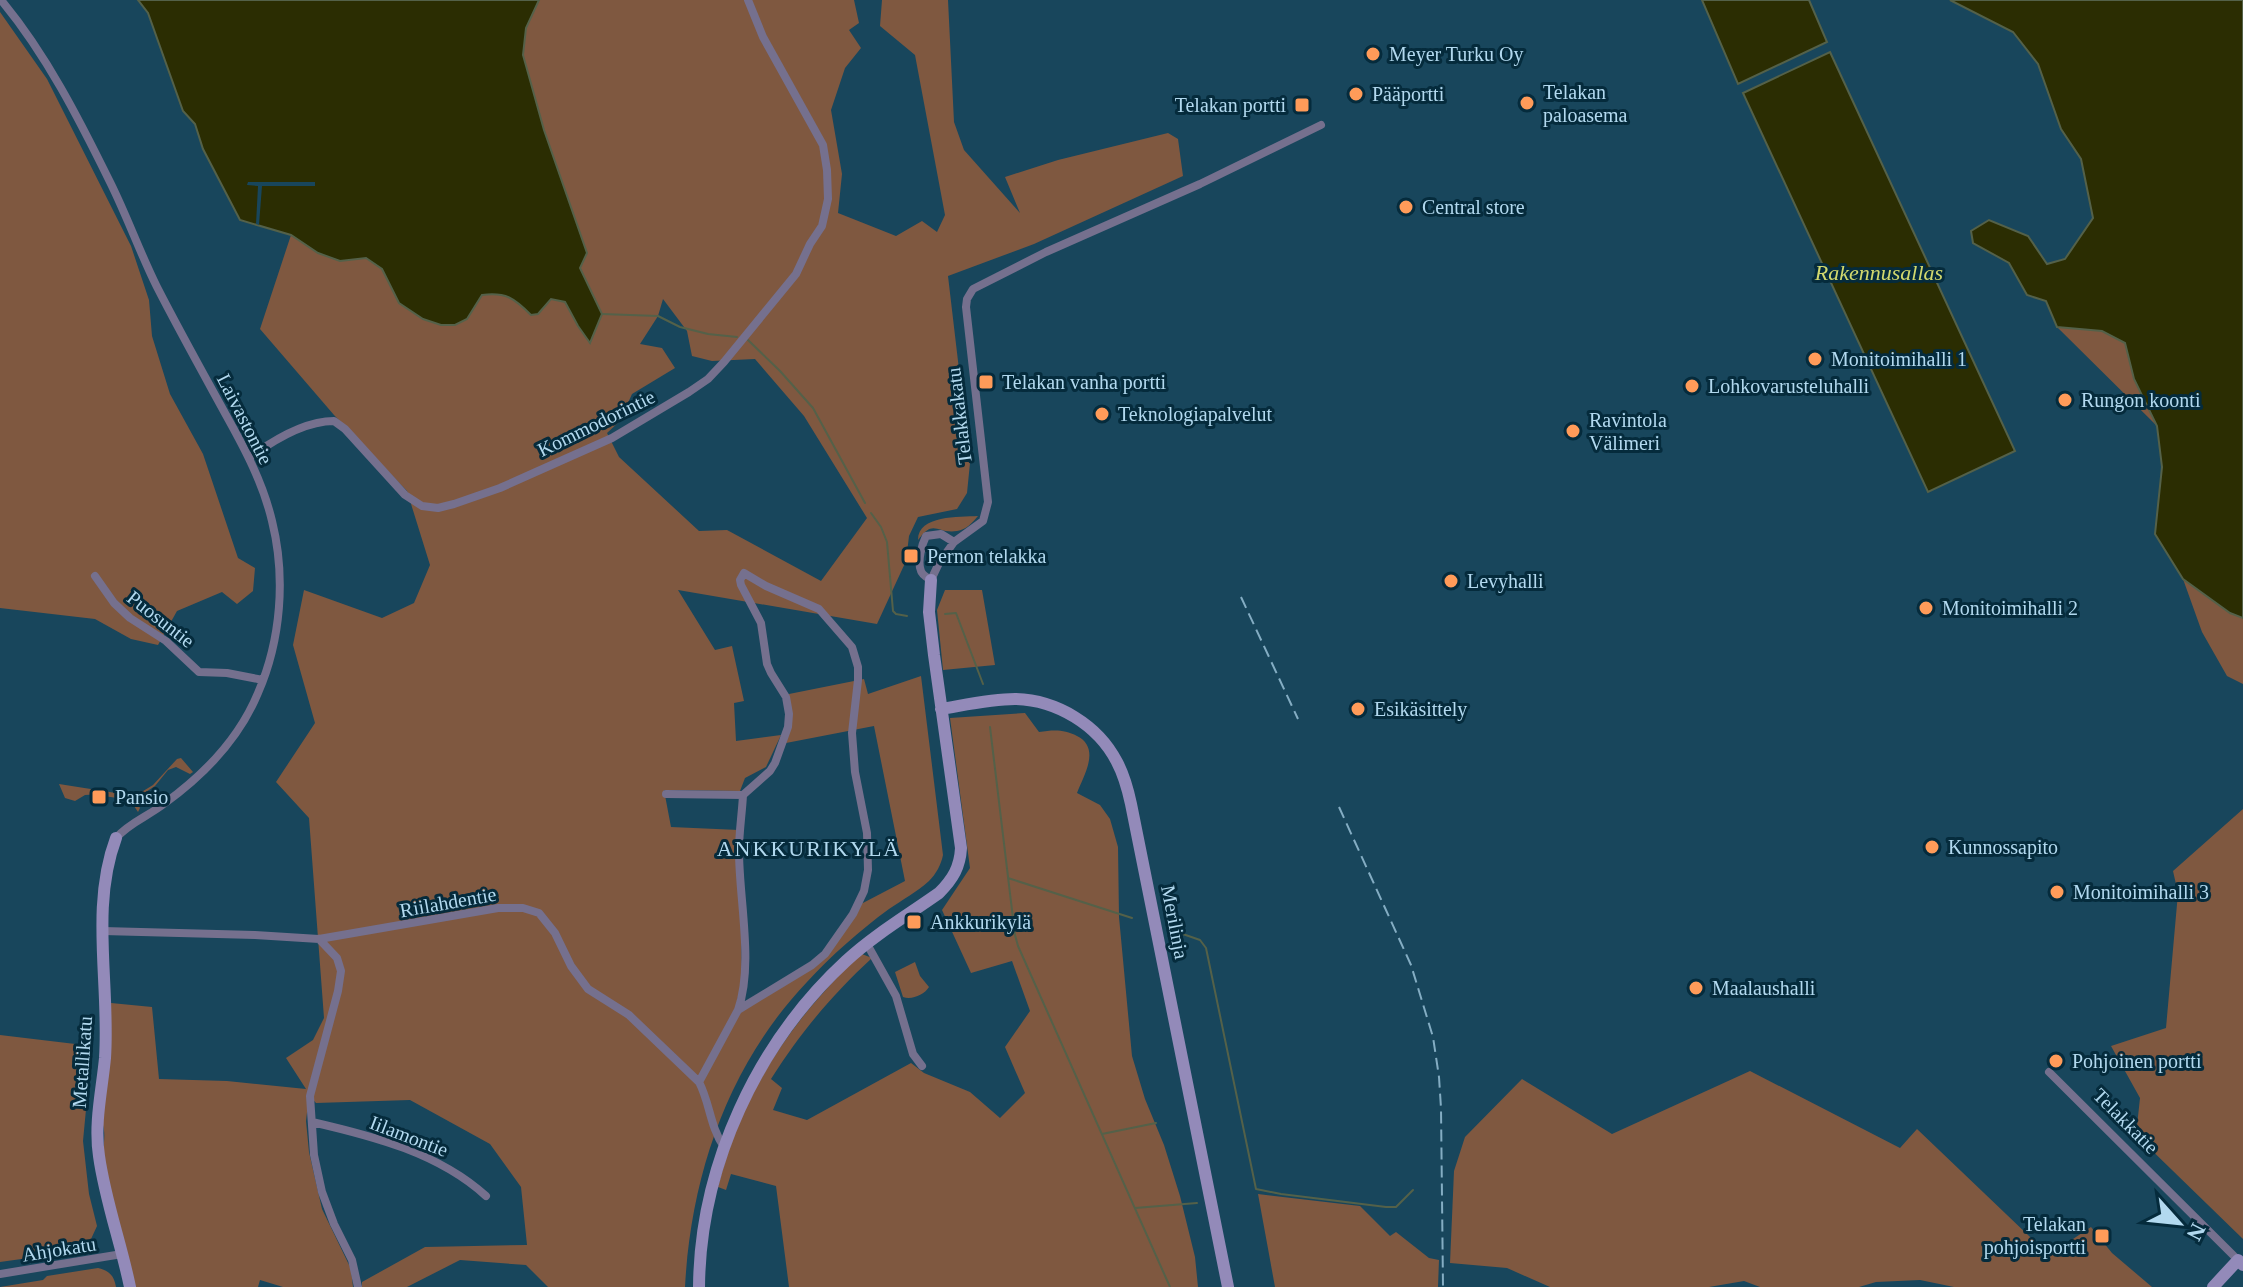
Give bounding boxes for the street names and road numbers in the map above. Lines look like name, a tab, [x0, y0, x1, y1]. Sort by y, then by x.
street label: Telakkakatu	[942, 366, 976, 466]
street label: Laivastontie	[213, 370, 277, 468]
street label: Kommodorintie	[534, 385, 658, 461]
street label: Puosuntie	[123, 586, 199, 652]
street label: Riilahdentie	[398, 883, 498, 921]
street label: Merilinja	[1156, 883, 1193, 961]
street label: Metallikatu	[68, 1015, 96, 1109]
street label: Telakkatie	[2089, 1084, 2163, 1158]
street label: Iilamontie	[367, 1111, 451, 1161]
street label: Ahjokatu	[21, 1232, 98, 1267]

